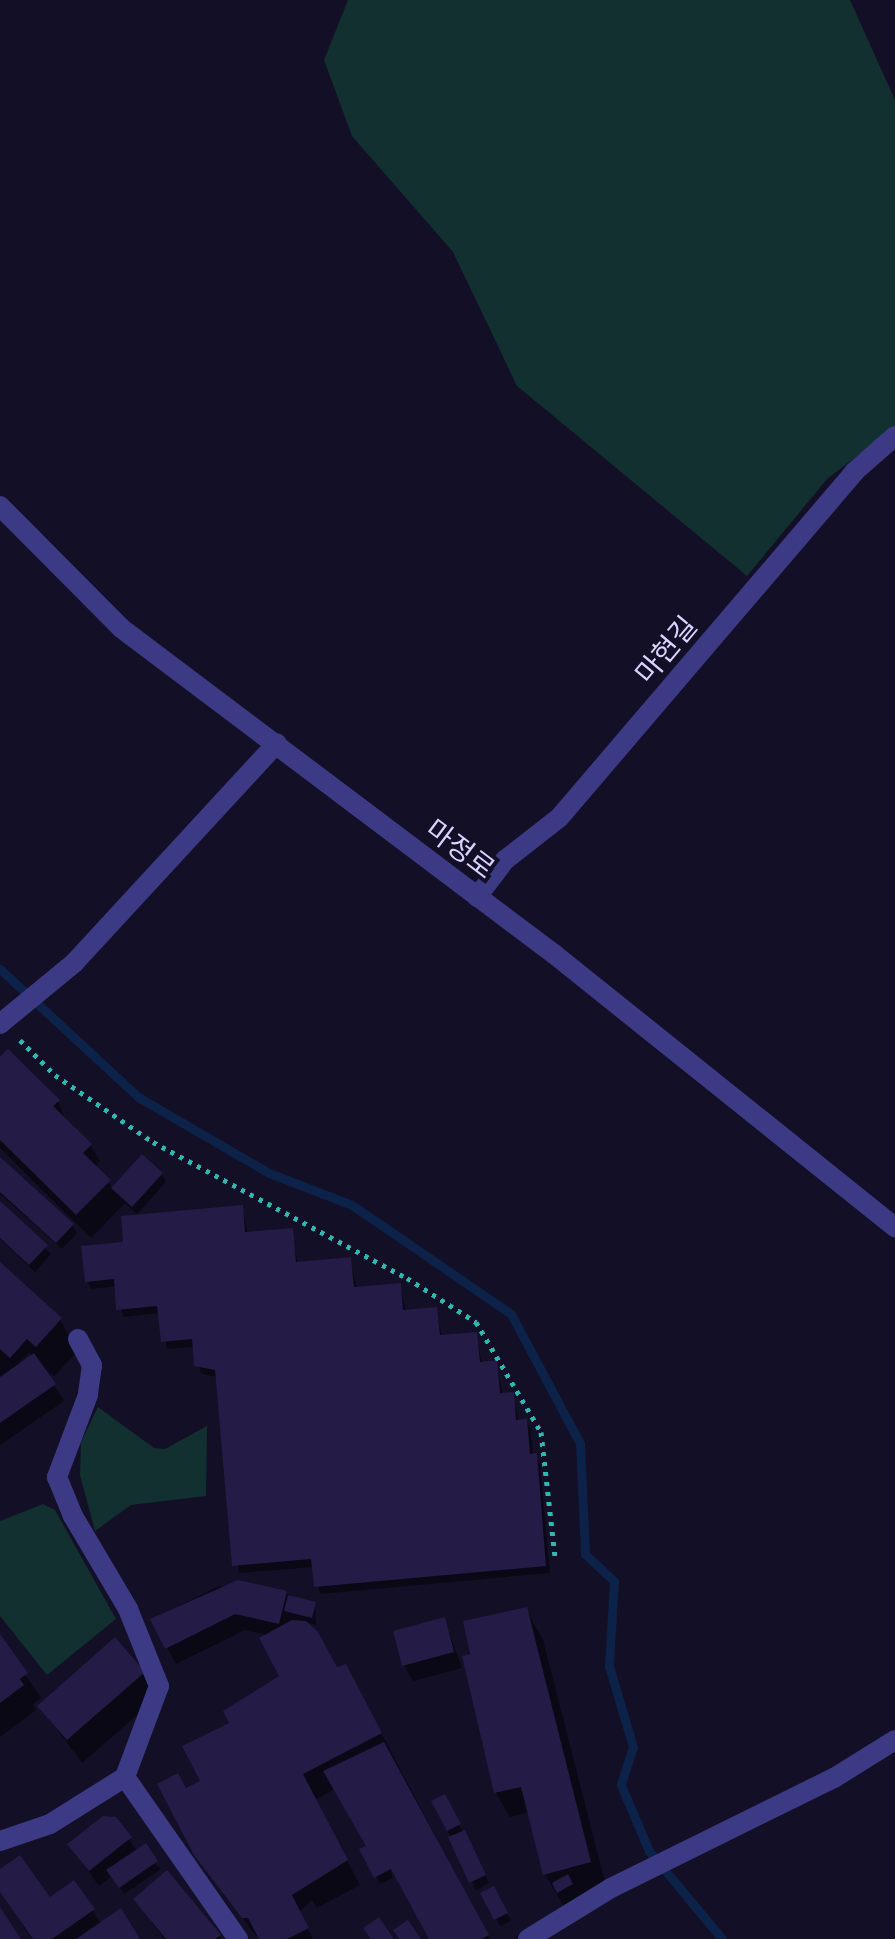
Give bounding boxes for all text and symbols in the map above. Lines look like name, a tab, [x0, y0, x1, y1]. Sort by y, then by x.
street label: 마현길	[627, 609, 703, 689]
street label: 마정로	[420, 811, 502, 885]

